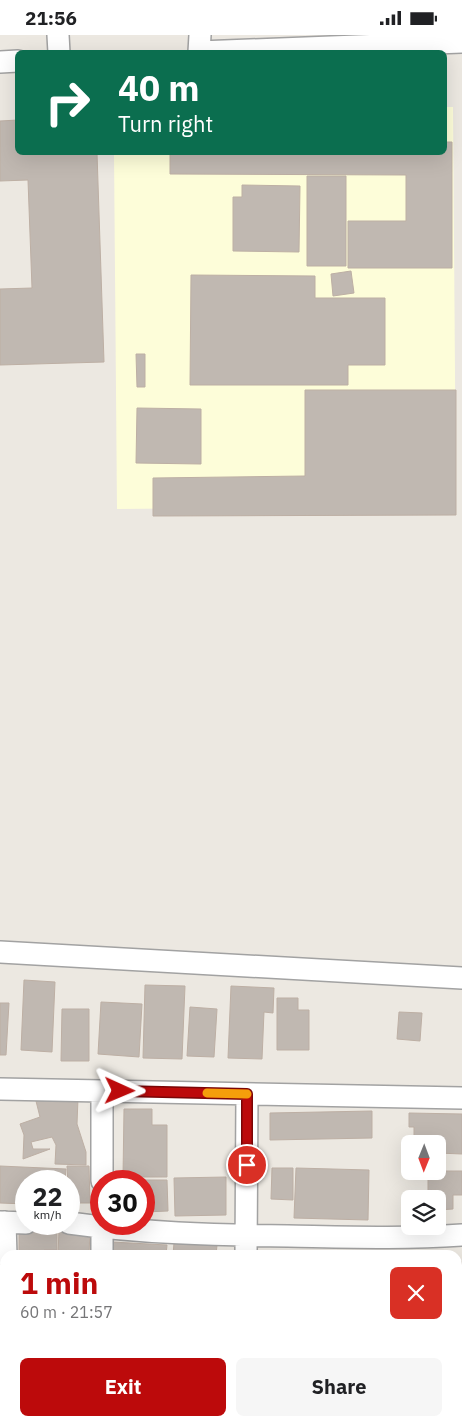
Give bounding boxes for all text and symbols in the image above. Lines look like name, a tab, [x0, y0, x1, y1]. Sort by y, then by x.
text: 21:56	[25, 6, 77, 30]
text: 40 m	[118, 65, 200, 111]
icon: right	[35, 70, 100, 135]
text: Turn right	[118, 109, 213, 138]
position arrow	[93, 1064, 145, 1116]
north arrow	[401, 1135, 446, 1180]
map controls	[401, 1135, 446, 1235]
pin	[226, 1144, 268, 1186]
icon: arrive	[233, 1151, 261, 1179]
speed limit sign: 30	[90, 1170, 155, 1235]
text: 22	[32, 1180, 63, 1213]
button: layers	[401, 1190, 446, 1235]
text: km/h	[33, 1207, 62, 1222]
text: 1 min	[20, 1263, 98, 1302]
button: close	[390, 1267, 442, 1319]
text: 60 m · 21:57	[20, 1302, 113, 1322]
button: Exit	[20, 1358, 226, 1416]
button: Share	[236, 1358, 442, 1416]

